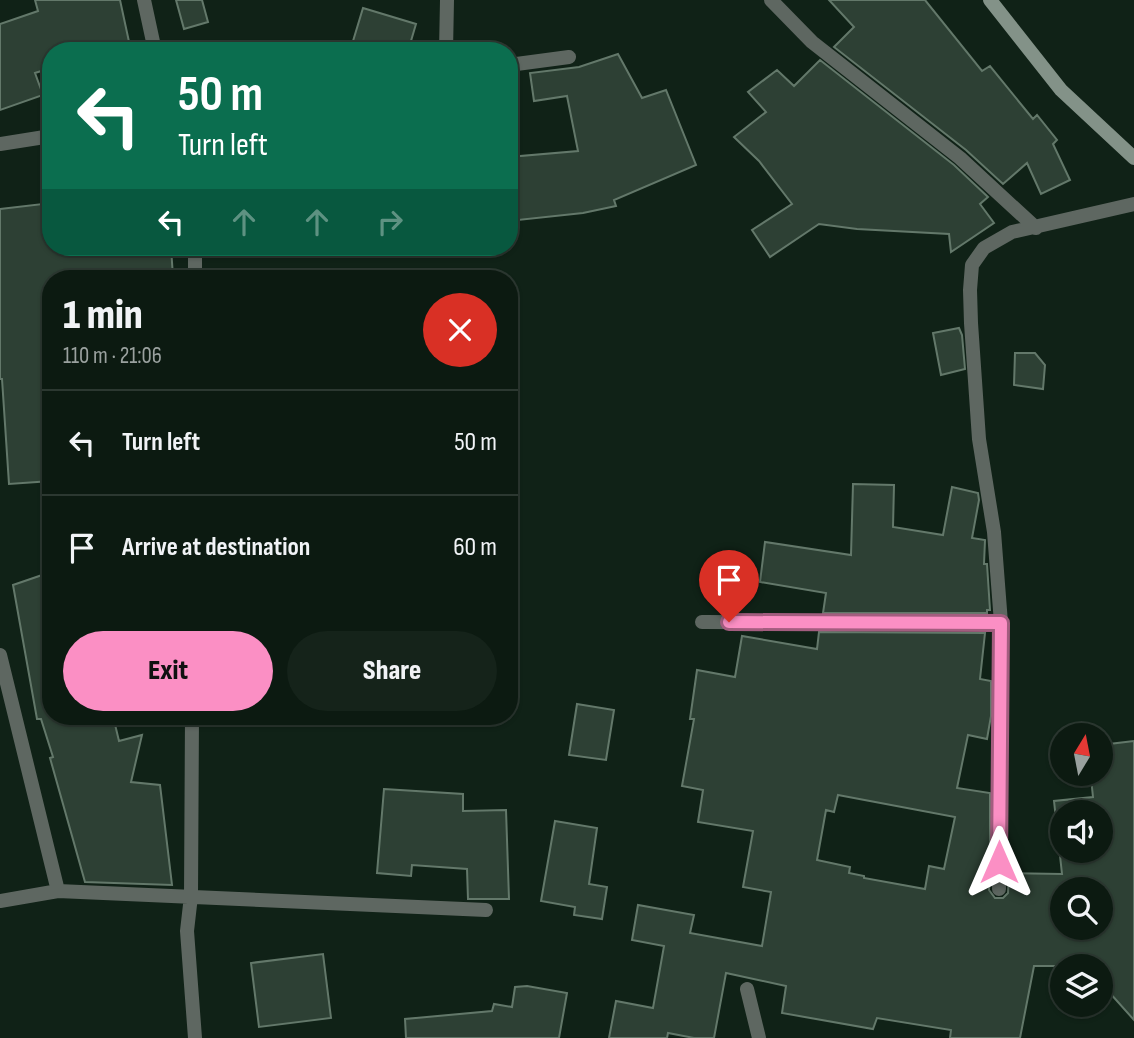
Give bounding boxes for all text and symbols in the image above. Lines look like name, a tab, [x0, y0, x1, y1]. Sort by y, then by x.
text: 50 m	[178, 66, 263, 125]
icon: left	[63, 70, 154, 161]
text: Turn left	[178, 126, 268, 165]
icon: left	[152, 203, 190, 241]
icon: ahead	[225, 203, 263, 241]
icon: ahead	[298, 203, 336, 241]
icon: right	[371, 203, 409, 241]
text: 1 min	[63, 290, 143, 341]
button: close	[423, 293, 497, 367]
text: 110 m · 21:06	[63, 342, 162, 370]
icon: left	[63, 424, 101, 462]
text: Turn left	[122, 427, 200, 458]
text: 50 m	[454, 427, 497, 458]
icon: arrive	[63, 529, 101, 567]
text: Arrive at destination	[122, 532, 310, 563]
text: 60 m	[453, 532, 497, 563]
pin	[699, 550, 759, 622]
icon: arrive	[710, 561, 748, 599]
button: Exit	[63, 631, 273, 711]
button: Share	[287, 631, 497, 711]
north arrow	[1050, 723, 1113, 786]
map controls	[1050, 723, 1113, 1017]
button: sound	[1050, 800, 1113, 863]
position arrow	[962, 825, 1036, 899]
button: search	[1050, 877, 1113, 940]
button: layers	[1050, 954, 1113, 1017]

